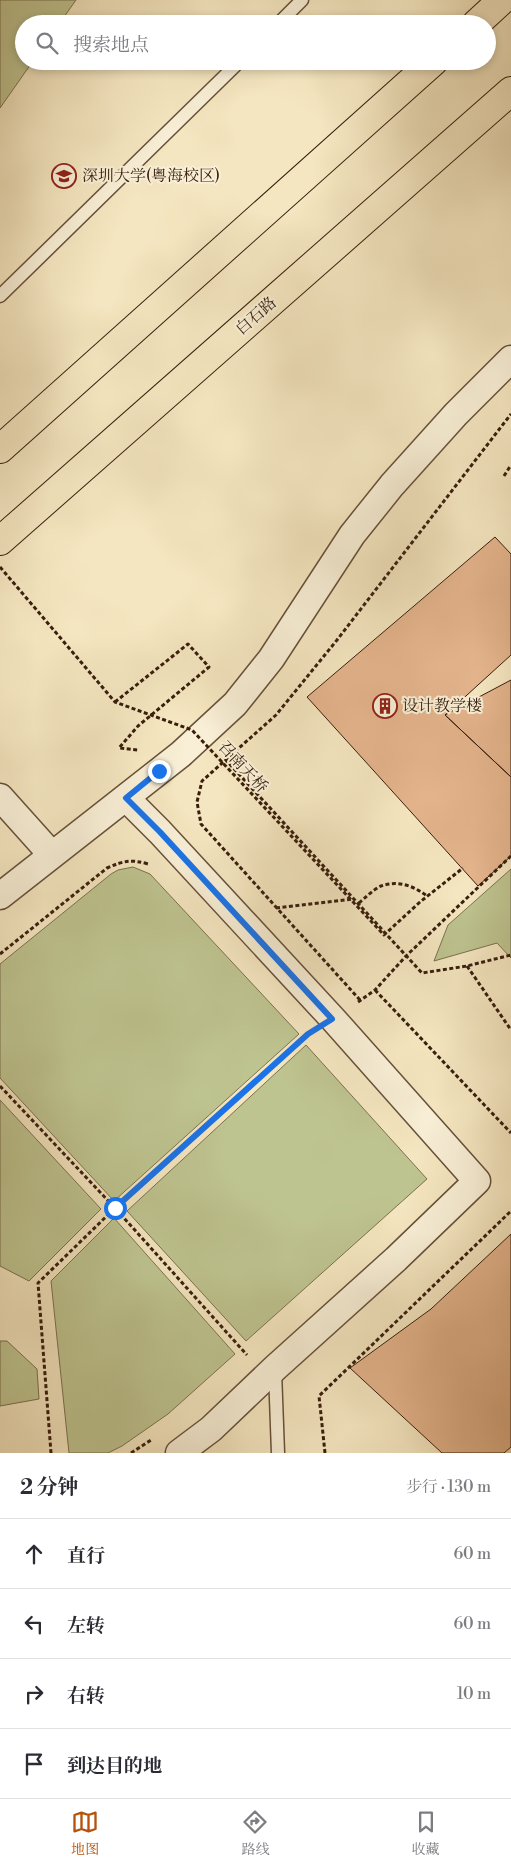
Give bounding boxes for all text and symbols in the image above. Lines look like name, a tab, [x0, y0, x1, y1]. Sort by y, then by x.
search box	[15, 15, 496, 70]
icon: search	[33, 29, 61, 57]
text: 搜索地点	[73, 33, 149, 57]
school or university icon: 深圳大学(粤海校区)	[51, 163, 77, 189]
place label: 深圳大学(粤海校区)	[82, 166, 220, 186]
street label: 白石路	[231, 293, 281, 339]
building icon: 设计教学楼	[372, 693, 398, 719]
place label: 设计教学楼	[402, 696, 482, 716]
street label: 召南天桥	[214, 737, 272, 797]
route end	[148, 760, 171, 783]
route start	[104, 1197, 127, 1220]
text: 2 分钟	[20, 1475, 79, 1501]
text: 步行 · 130 m	[406, 1477, 491, 1497]
icon: ahead	[20, 1540, 48, 1568]
text: 直行	[67, 1544, 105, 1568]
text: 60 m	[453, 1544, 491, 1564]
icon: left	[20, 1610, 48, 1638]
text: 左转	[67, 1614, 105, 1638]
text: 60 m	[453, 1614, 491, 1634]
icon: right	[20, 1680, 48, 1708]
text: 右转	[67, 1684, 105, 1708]
text: 10 m	[457, 1684, 491, 1704]
icon: arrive	[20, 1750, 48, 1778]
text: 到达目的地	[67, 1754, 162, 1778]
tab: 地图	[71, 1808, 99, 1859]
tab: 路线	[241, 1808, 269, 1859]
tab: 收藏	[412, 1808, 440, 1859]

